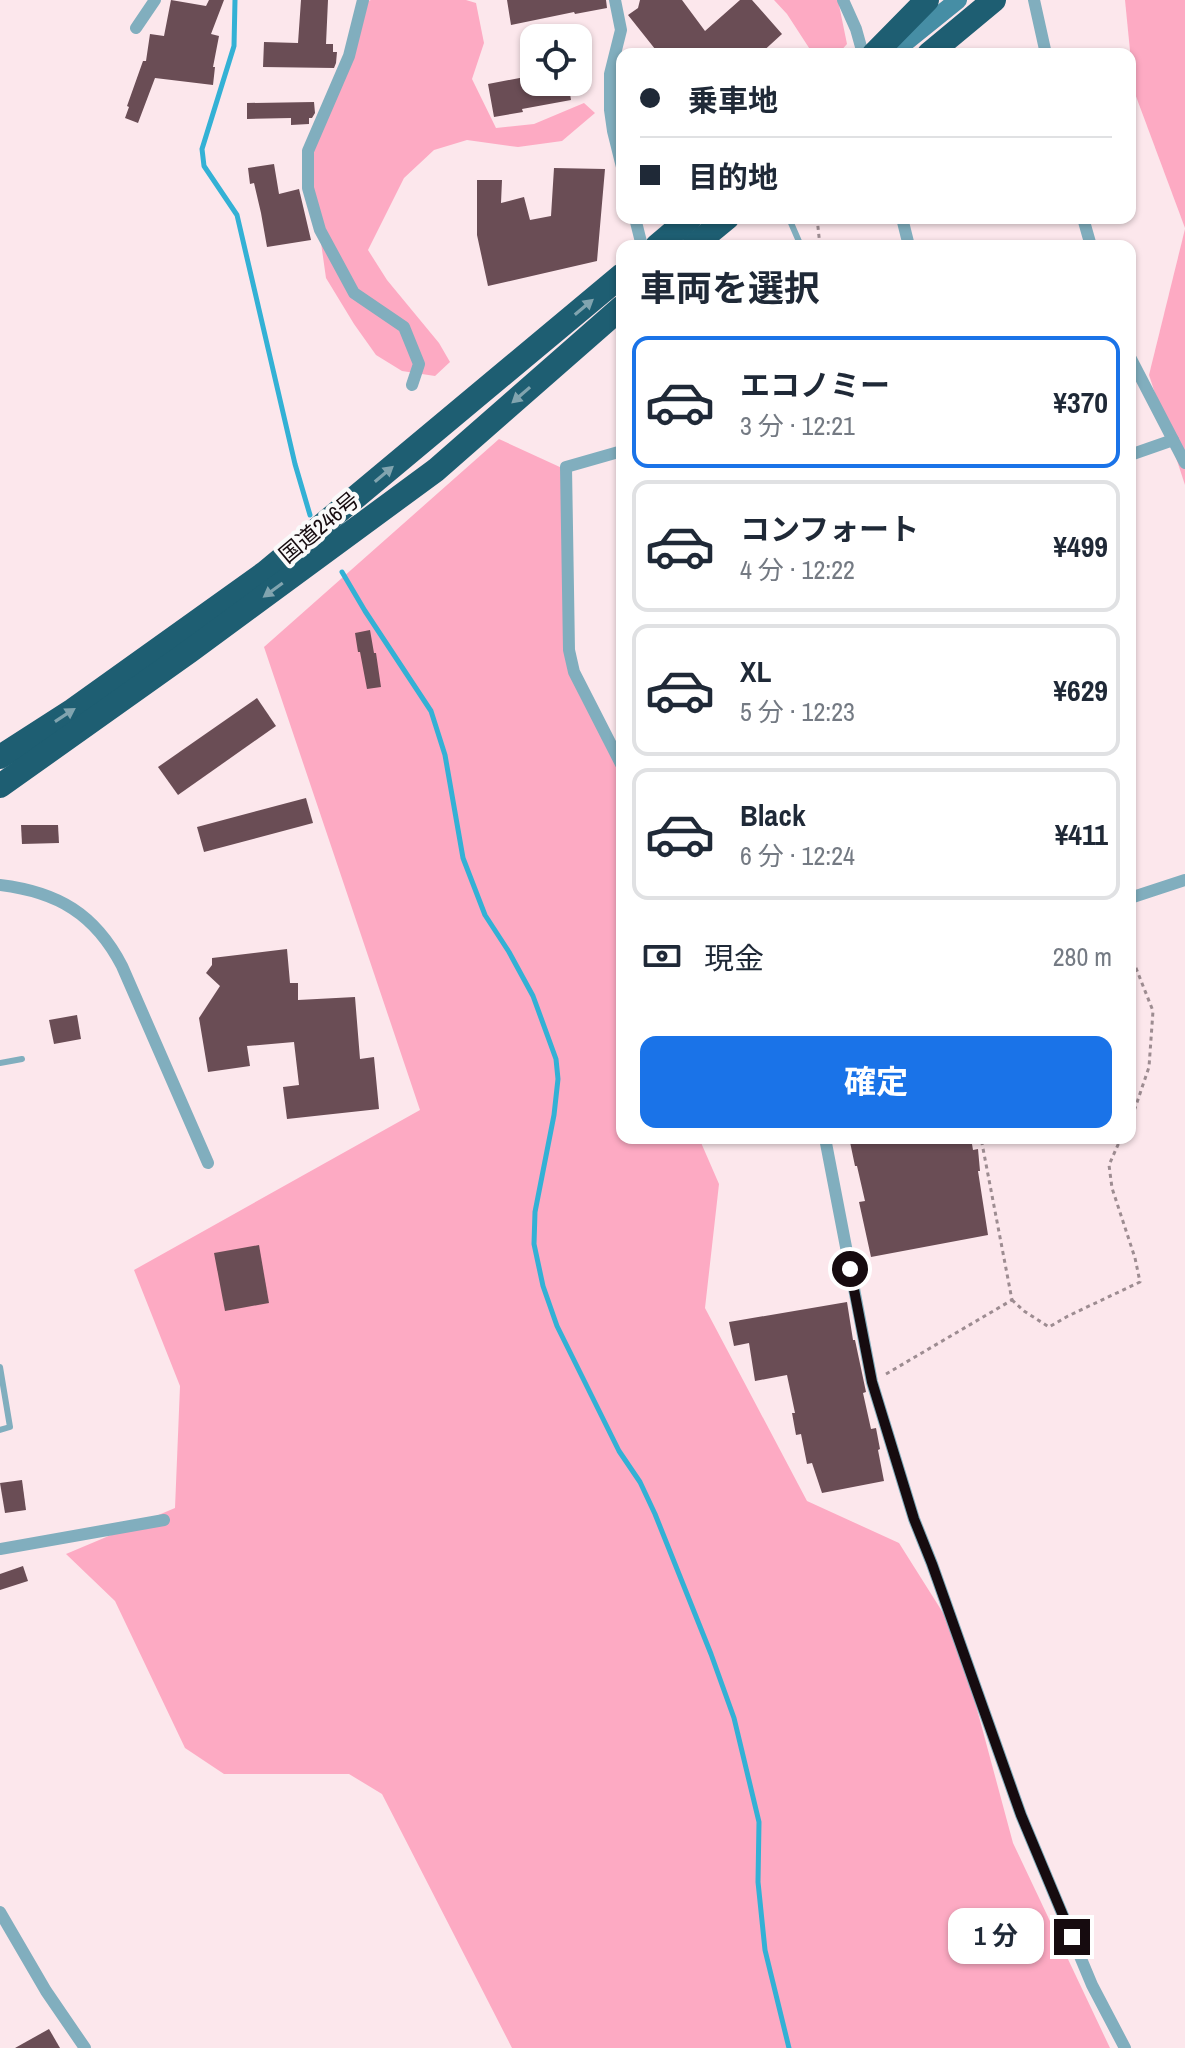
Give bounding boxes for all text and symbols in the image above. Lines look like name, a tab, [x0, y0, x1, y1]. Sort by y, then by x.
map controls	[520, 24, 592, 96]
button: locate	[520, 24, 592, 96]
text: 乗車地	[688, 80, 778, 120]
text: 目的地	[688, 157, 778, 197]
text: 車両を選択	[640, 264, 820, 312]
one-way arrow	[573, 299, 593, 316]
text: エコノミー	[740, 365, 890, 405]
icon: car	[644, 366, 716, 438]
text: ¥370	[1053, 382, 1108, 422]
one-way arrow	[512, 386, 531, 404]
text: 3 分 · 12:21	[740, 408, 855, 443]
one-way arrow	[374, 466, 394, 482]
street label: 国道246号	[273, 485, 365, 569]
text: コンフォート	[740, 509, 919, 549]
icon: car	[644, 510, 716, 582]
text: ¥499	[1053, 526, 1108, 566]
text: 4 分 · 12:22	[740, 552, 855, 587]
one-way arrow	[262, 582, 284, 598]
text: XL	[740, 651, 771, 691]
icon: car	[644, 654, 716, 726]
text: ¥629	[1053, 670, 1108, 710]
text: 5 分 · 12:23	[740, 694, 855, 729]
one-way arrow	[55, 708, 76, 723]
text: Black	[740, 795, 806, 835]
icon: car	[644, 798, 716, 870]
text: ¥411	[1055, 814, 1108, 854]
text: 6 分 · 12:24	[740, 838, 855, 873]
icon: cash	[640, 934, 684, 978]
text: 現金	[704, 938, 764, 978]
text: 280 m	[1053, 939, 1112, 974]
button: 確定	[640, 1036, 1112, 1128]
route start	[832, 1251, 868, 1287]
callout: 1 分	[948, 1909, 1044, 1965]
text: 1 分	[974, 1918, 1018, 1953]
route end	[1054, 1919, 1090, 1955]

